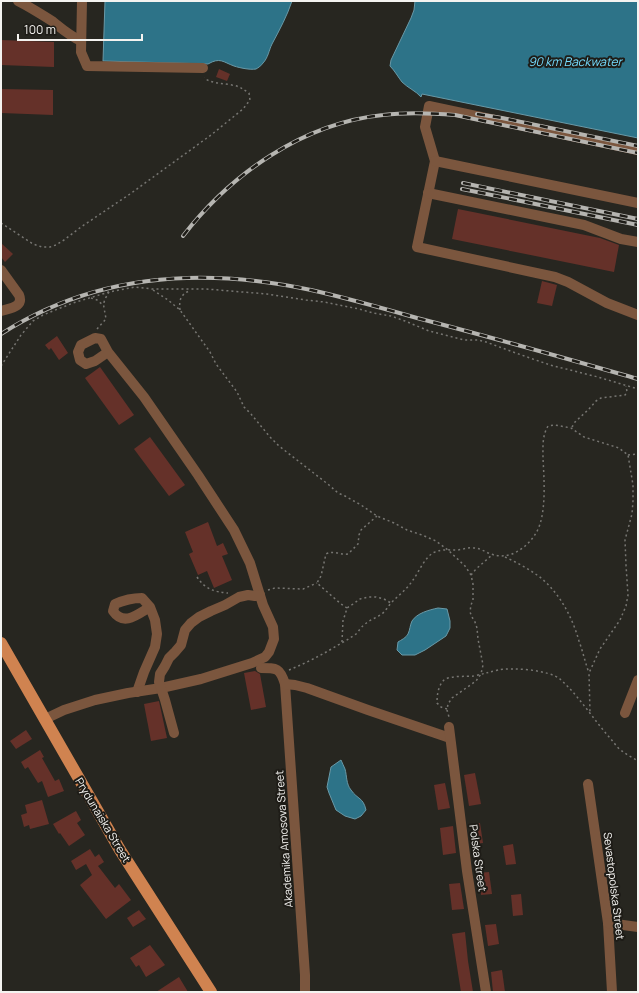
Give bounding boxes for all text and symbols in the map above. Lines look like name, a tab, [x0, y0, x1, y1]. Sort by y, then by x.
scale bar	[18, 16, 142, 42]
text: 100 m	[24, 21, 56, 38]
water label: 90 km Backwater	[528, 53, 624, 70]
street label: Akademika Amosova Street	[271, 770, 296, 908]
street label: Prydunaiska Street	[72, 775, 135, 865]
street label: Polska Street	[466, 823, 491, 892]
street label: Sevastopolska Street	[600, 831, 629, 941]

